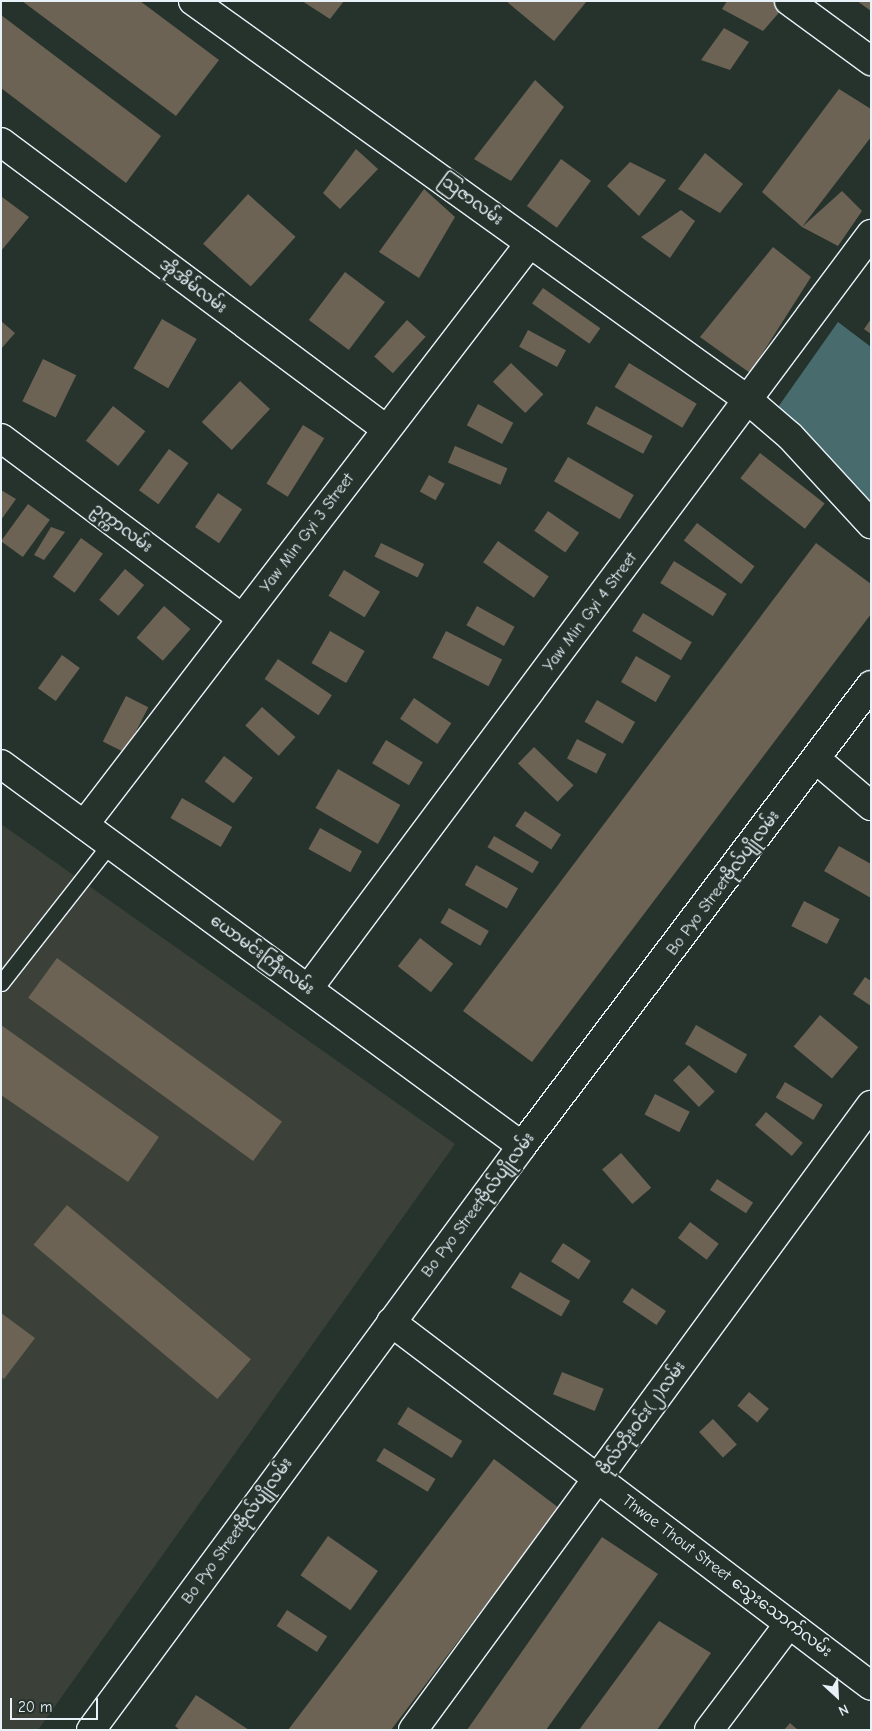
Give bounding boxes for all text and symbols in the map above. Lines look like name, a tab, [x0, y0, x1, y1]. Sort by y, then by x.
street label: သြဇာလမ်း	[435, 170, 507, 230]
street label: အိုအိမ်လမ်း	[156, 254, 230, 318]
street label: Yaw Min Gyi 3 Street	[256, 470, 358, 596]
street label: ဥက္ကာလမ်း	[88, 499, 156, 557]
street label: Yaw Min Gyi 4 Street	[539, 549, 641, 675]
street label: Bo Pyo Streetဗိုလ်ပျိုလမ်း	[662, 807, 784, 959]
street label: ယောမင်းကြီးလမ်း	[206, 911, 318, 999]
street label: Bo Pyo Streetဗိုလ်ပျိုလမ်း	[417, 1129, 539, 1281]
street label: ဗိုလ်ဘိုးဝင်း(၂)လမ်း	[594, 1358, 690, 1478]
street label: Bo Pyo Streetဗိုလ်ပျိုလမ်း	[178, 1454, 296, 1608]
street label: Thwae Thout Street သွေးသောက်လမ်း	[618, 1491, 836, 1661]
north arrow	[812, 1671, 862, 1721]
scale bar	[12, 1688, 100, 1720]
text: 20 m	[18, 1698, 52, 1716]
text: N	[836, 1700, 851, 1720]

